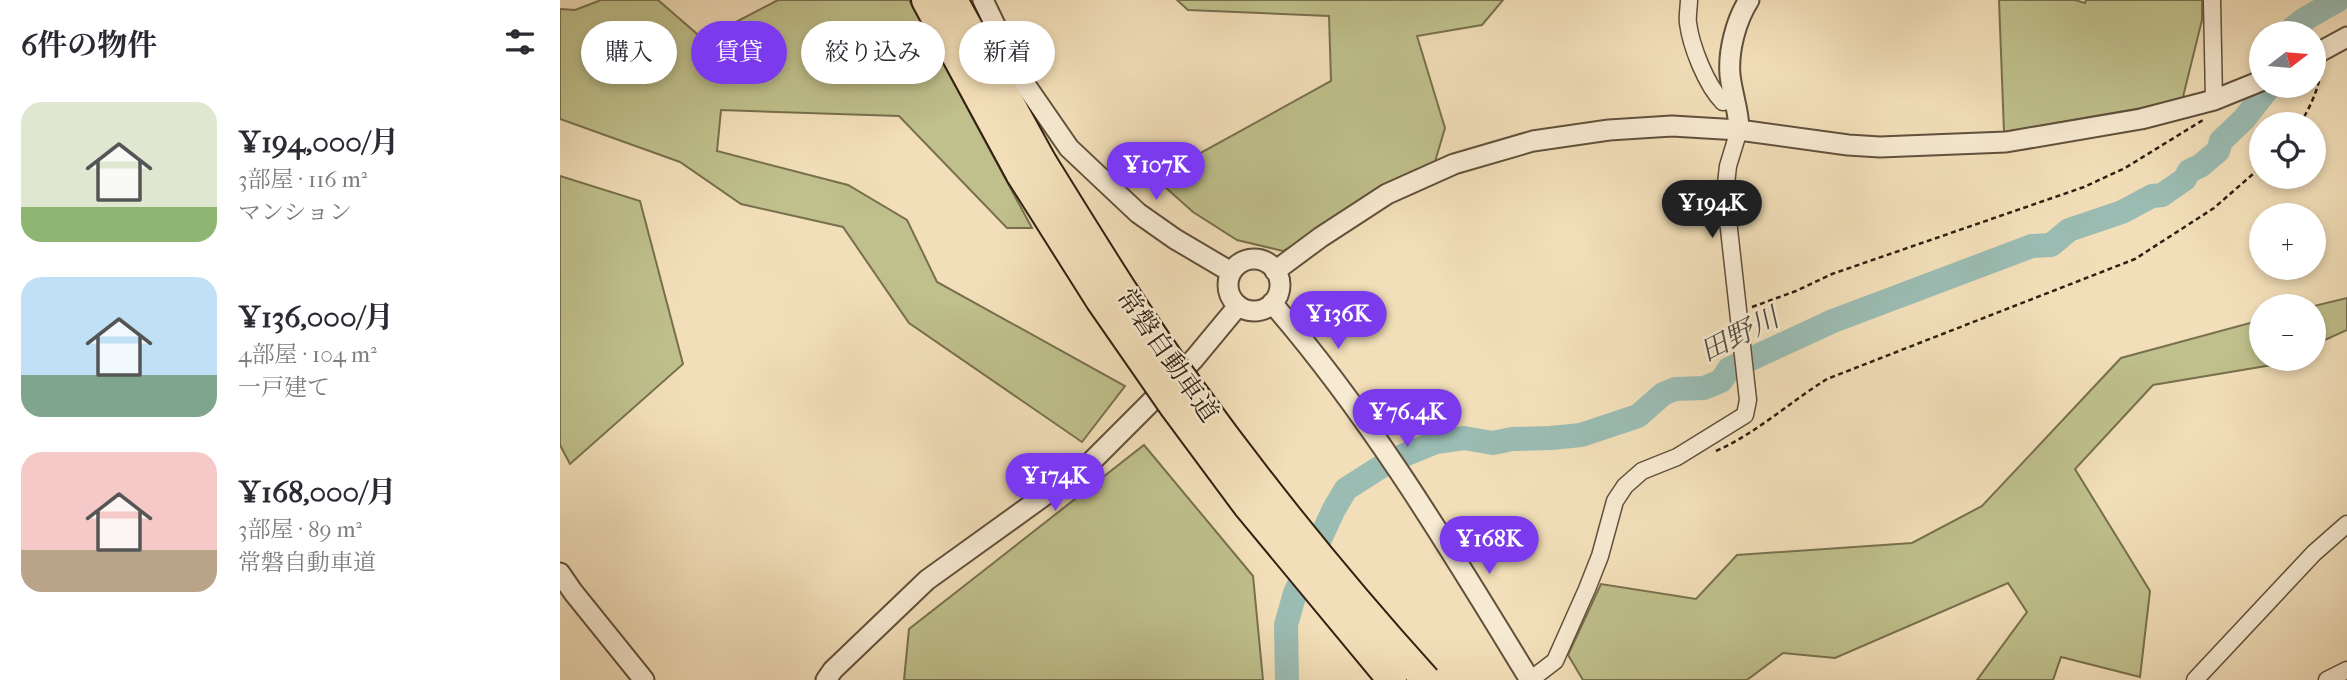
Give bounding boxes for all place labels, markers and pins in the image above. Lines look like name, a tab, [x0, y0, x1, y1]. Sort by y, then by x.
pin: ¥107K	[1107, 142, 1205, 202]
pin: ¥194K	[1663, 180, 1761, 240]
pin: ¥136K	[1289, 292, 1387, 351]
pin: ¥76.4K	[1350, 390, 1464, 449]
pin: ¥174K	[1006, 454, 1104, 513]
pin: ¥168K	[1440, 516, 1538, 576]

